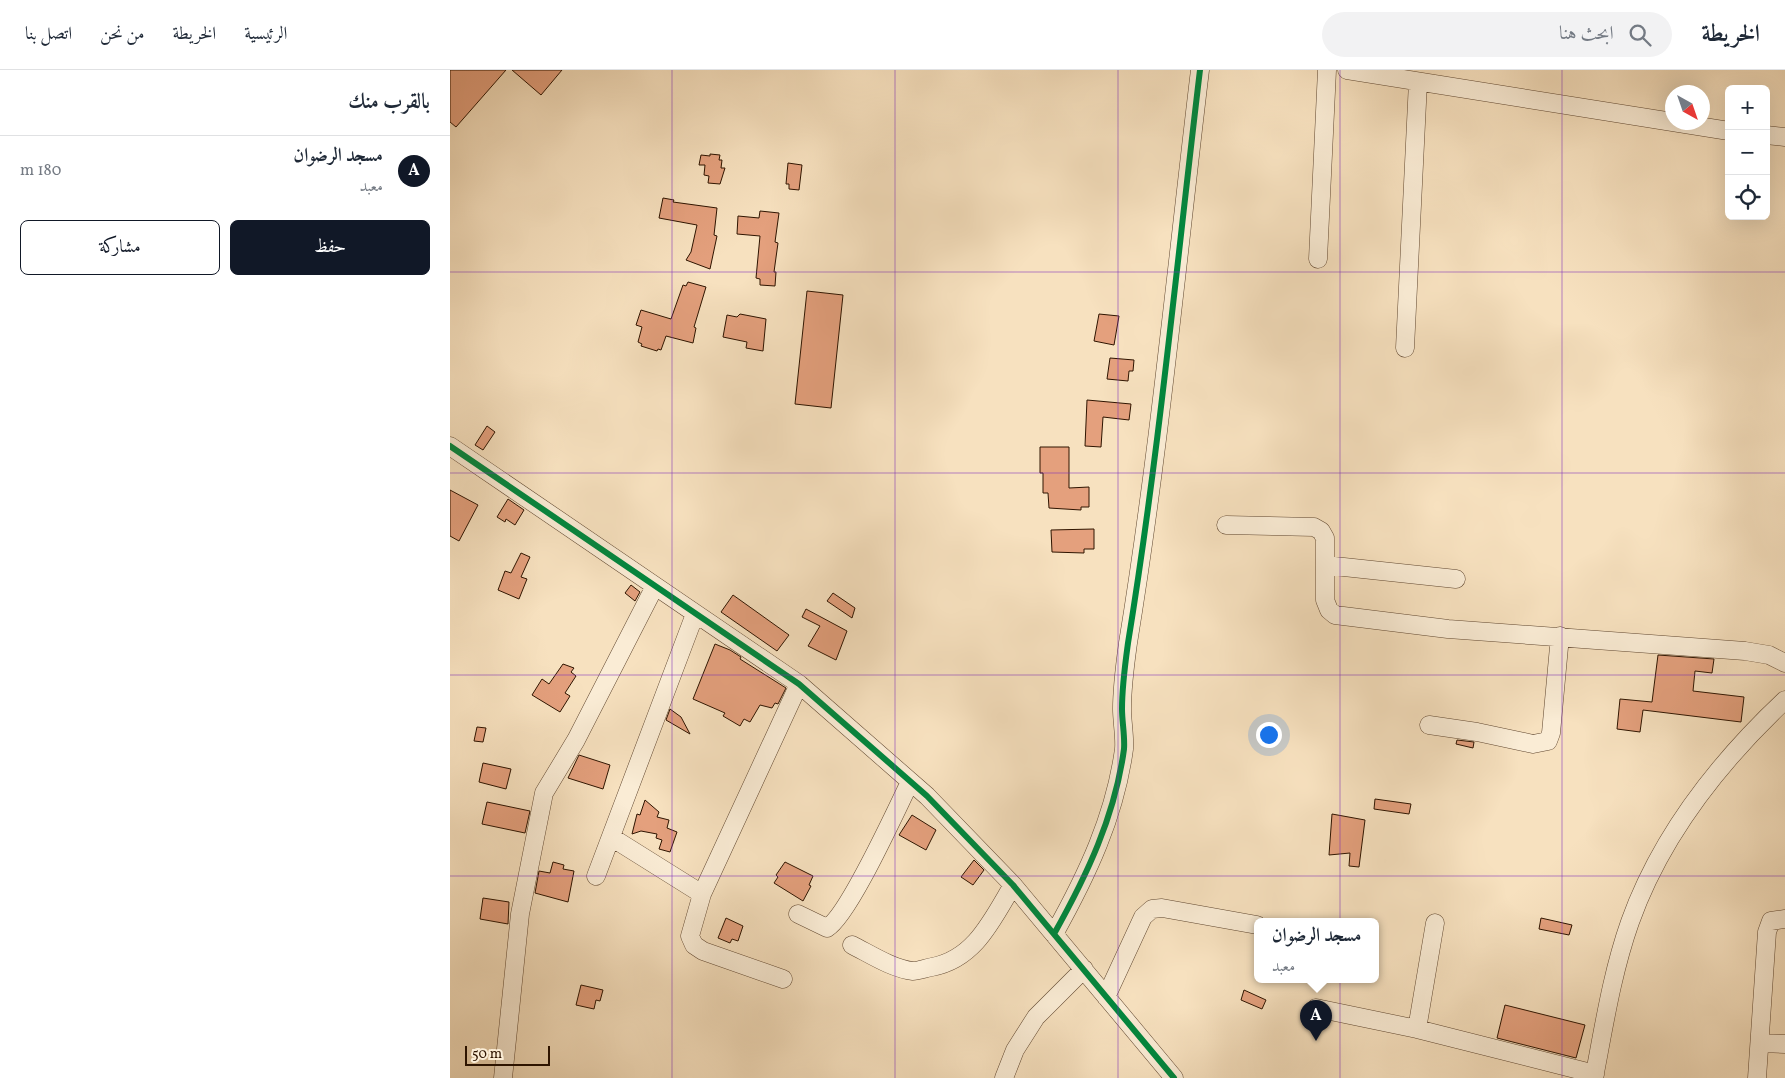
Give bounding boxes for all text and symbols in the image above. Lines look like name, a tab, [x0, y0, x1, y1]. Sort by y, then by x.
search box	[1322, 12, 1672, 57]
text: الخريطة	[1702, 18, 1760, 52]
text: ابحث هنا	[1559, 21, 1614, 47]
icon: search	[1626, 21, 1654, 49]
text: اتصل بنا	[25, 22, 72, 47]
text: من نحن	[100, 22, 144, 47]
text: الخريطة	[172, 22, 216, 47]
text: الرئيسية	[244, 22, 287, 47]
north arrow	[1665, 85, 1710, 130]
map controls	[1725, 85, 1770, 220]
button: +	[1725, 85, 1770, 130]
text: بالقرب منك	[348, 88, 430, 117]
button: −	[1725, 130, 1770, 175]
text: مسجد الرضوان	[293, 143, 383, 169]
text: 180 m	[20, 160, 61, 182]
text: A	[408, 160, 420, 182]
button: locate	[1725, 175, 1770, 220]
text: معبد	[359, 176, 383, 198]
button: مشاركة	[20, 220, 220, 275]
button: حفظ	[230, 220, 430, 275]
your location	[1256, 722, 1282, 748]
popup	[1254, 918, 1379, 983]
text: مسجد الرضوان	[1272, 923, 1361, 949]
text: معبد	[1272, 956, 1295, 978]
pin: A	[1300, 1000, 1332, 1041]
scale bar	[465, 1043, 550, 1066]
text: 50 m	[472, 1045, 502, 1064]

